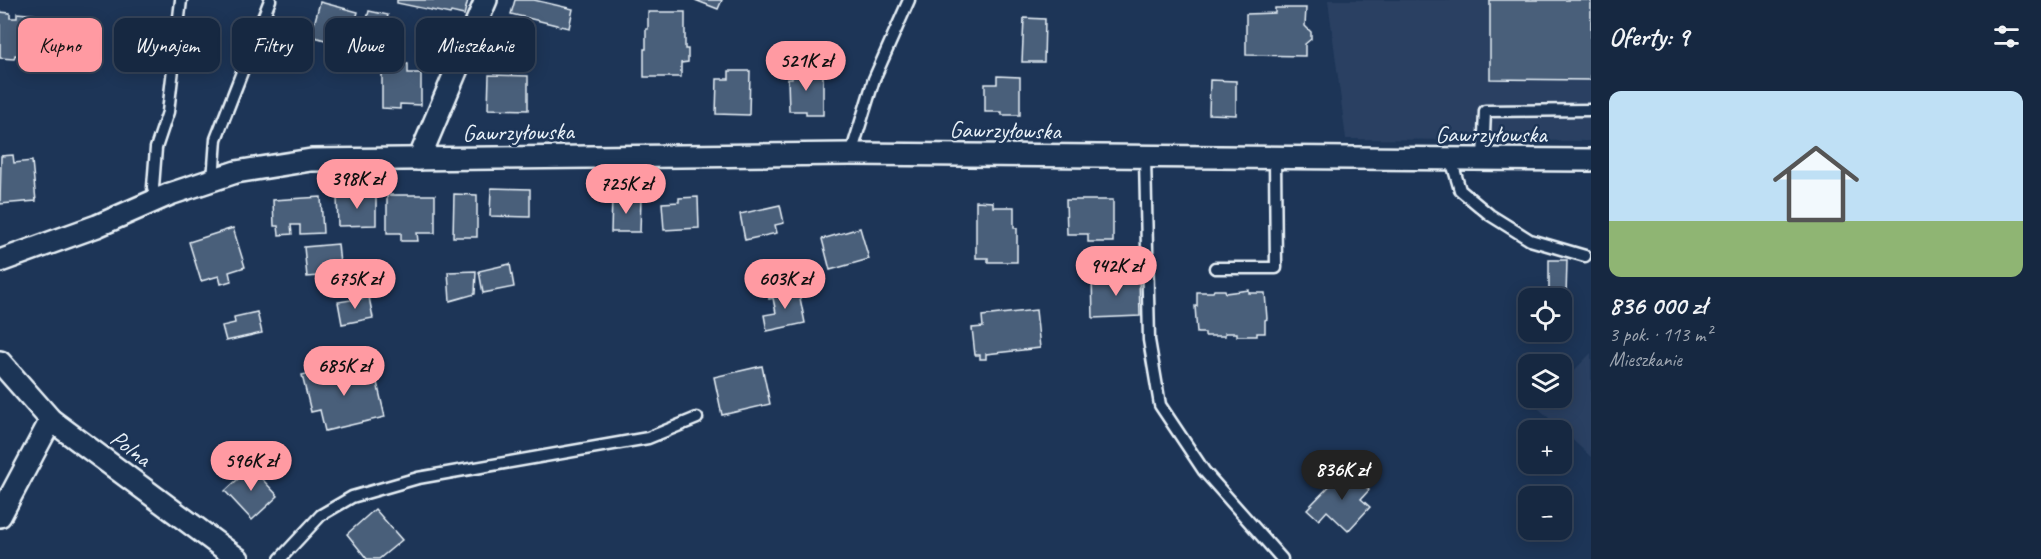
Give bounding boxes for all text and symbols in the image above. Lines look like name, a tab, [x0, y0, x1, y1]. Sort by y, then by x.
chip: Kupno	[18, 18, 102, 72]
chip: Wynajem	[114, 18, 220, 72]
chip: Filtry	[232, 18, 313, 72]
chip: Nowe	[325, 18, 404, 72]
chip: Mieszkanie	[416, 18, 535, 72]
text: Oferty: 9	[1609, 20, 1689, 53]
icon: filters	[1990, 20, 2023, 53]
pin: 521K zł	[751, 41, 861, 92]
text: 521K zł	[780, 48, 832, 73]
street label: Gawrzyłowska	[949, 114, 1062, 146]
street label: Gawrzyłowska	[462, 116, 575, 148]
street label: Gawrzyłowska	[1435, 119, 1548, 149]
icon: home	[1762, 130, 1870, 238]
pin: 398K zł	[302, 159, 412, 210]
pin: 725K zł	[571, 164, 681, 215]
text: 398K zł	[331, 166, 383, 191]
text: 725K zł	[600, 171, 652, 196]
pin: 942K zł	[1061, 246, 1171, 297]
text: 942K zł	[1090, 253, 1142, 278]
pin: 675K zł	[300, 259, 410, 310]
pin: 603K zł	[730, 259, 840, 310]
text: 675K zł	[329, 266, 381, 291]
text: 603K zł	[758, 266, 812, 291]
map controls	[1518, 288, 1572, 540]
button: locate	[1518, 288, 1572, 342]
text: 836 000 zł	[1609, 289, 1706, 322]
text: 3 pok. · 113 m²	[1609, 322, 1712, 347]
pin: 685K zł	[289, 346, 399, 397]
text: Mieszkanie	[1609, 347, 1682, 372]
text: 685K zł	[318, 353, 370, 378]
button: layers	[1518, 354, 1572, 408]
button: +	[1518, 420, 1572, 474]
street label: Polna	[105, 423, 158, 474]
pin: 596K zł	[196, 441, 306, 492]
text: 596K zł	[225, 448, 277, 473]
pin: 836K zł	[1287, 450, 1397, 501]
text: 836K zł	[1315, 457, 1369, 482]
button: −	[1518, 486, 1572, 540]

